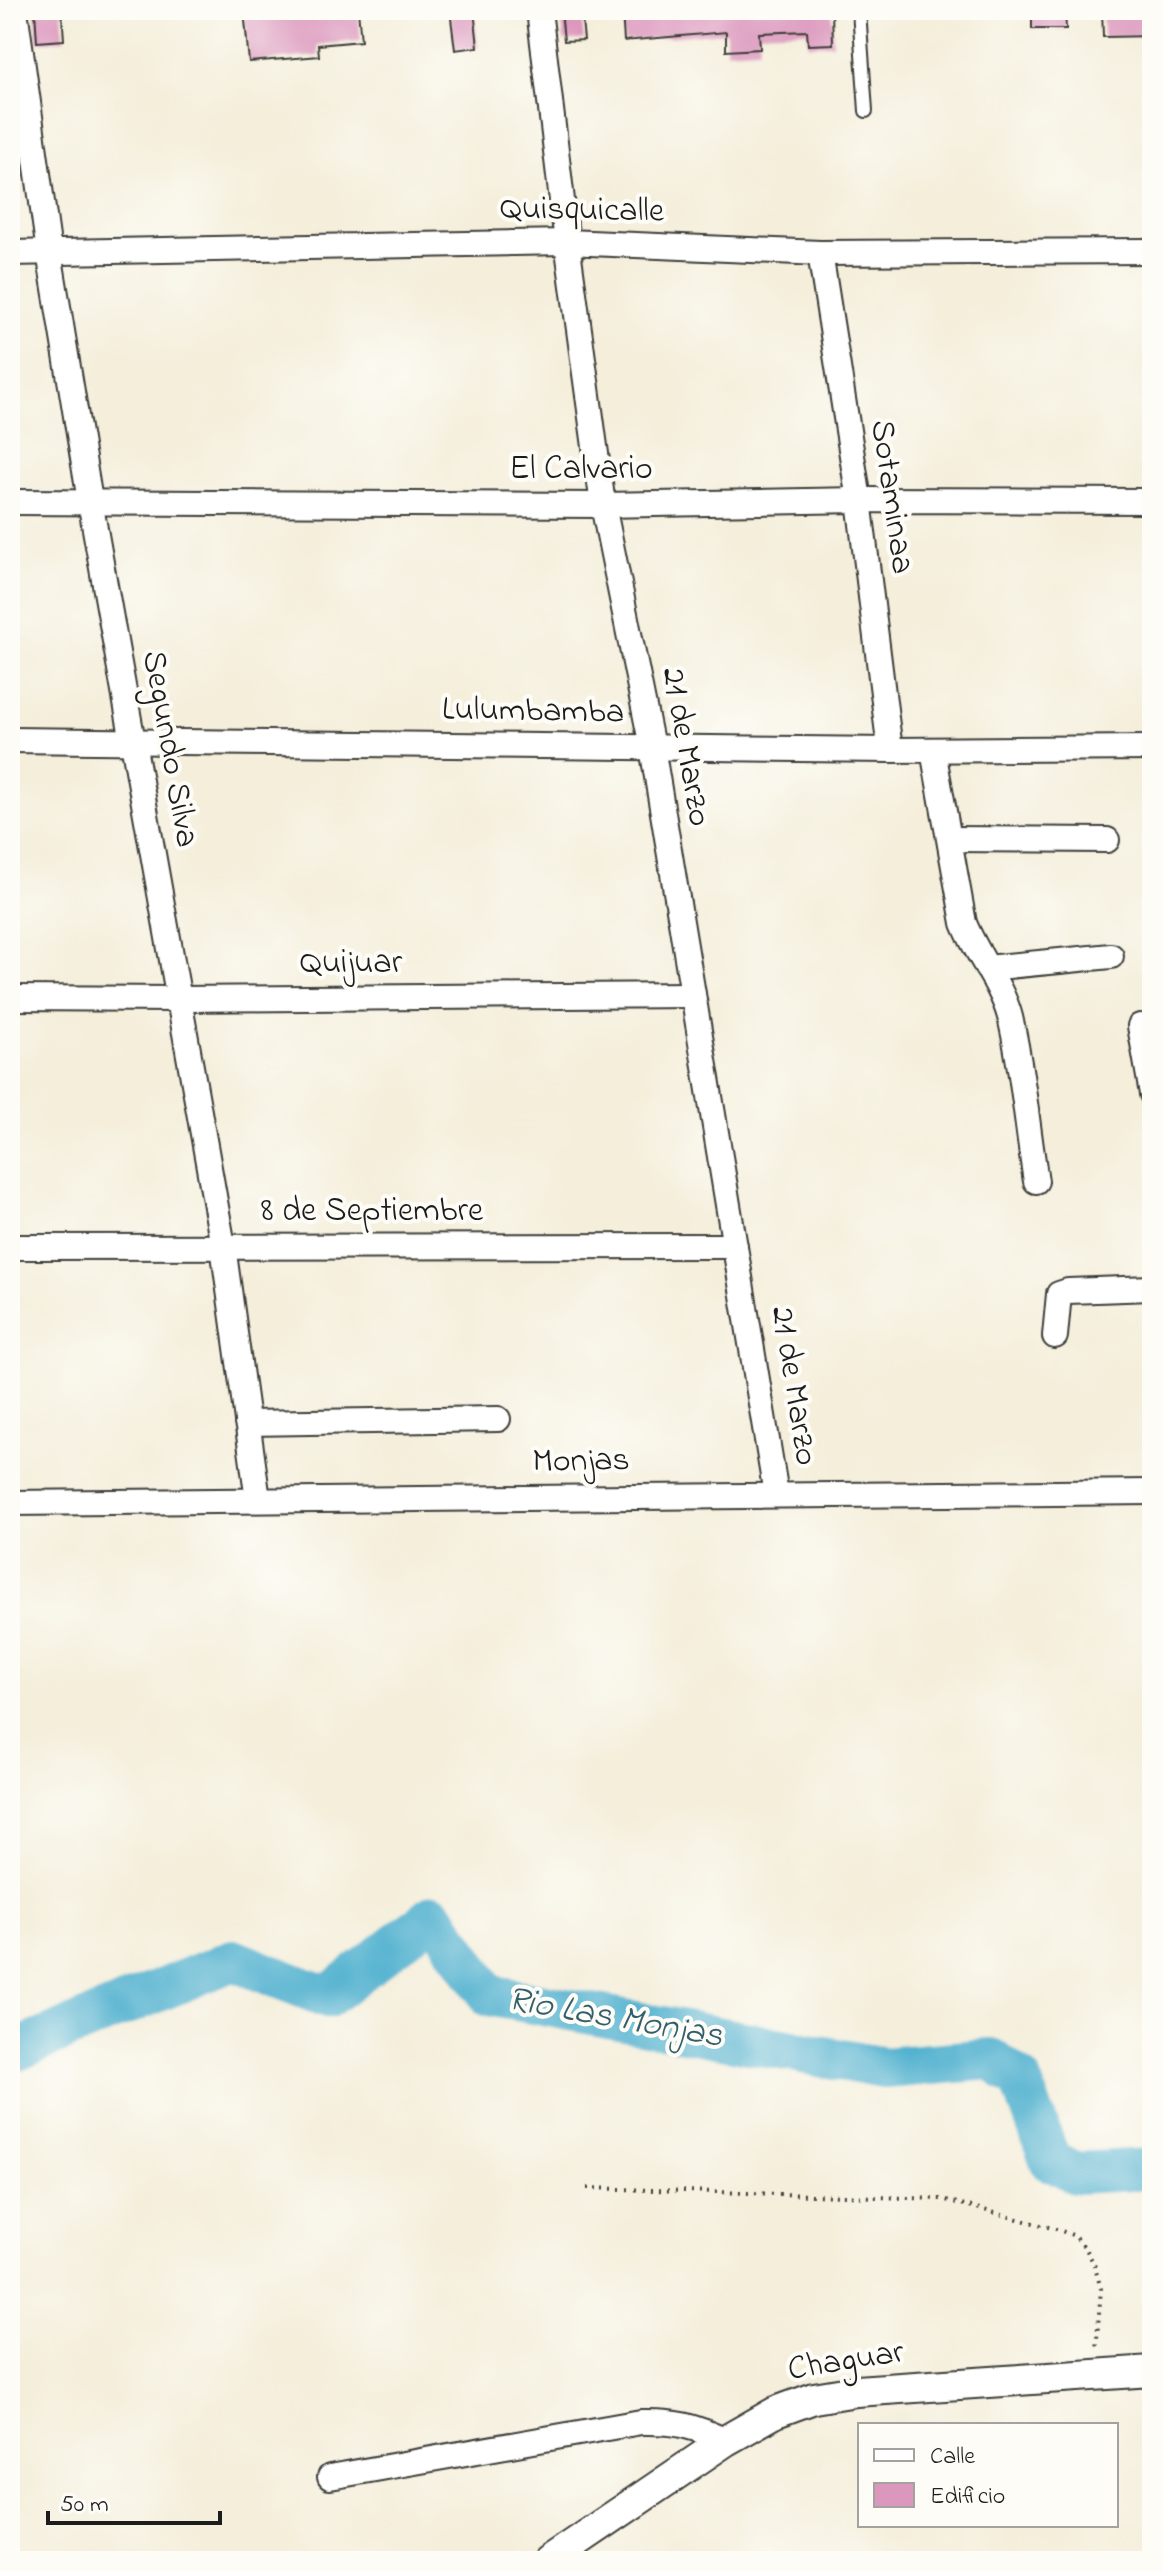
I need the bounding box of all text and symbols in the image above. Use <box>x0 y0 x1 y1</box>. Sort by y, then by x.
street label: Quisquicalle <box>499 185 665 237</box>
street label: Sotaminaa <box>855 417 927 577</box>
street label: El Calvario <box>509 445 653 495</box>
street label: Segundo Silva <box>127 647 211 851</box>
street label: 21 de Marzo <box>646 664 724 830</box>
street label: Lulumbamba <box>441 685 625 739</box>
street label: Quijuar <box>300 939 403 989</box>
street label: 8 de Septiembre <box>261 1187 484 1237</box>
street label: 21 de Marzo <box>756 1303 830 1469</box>
street label: Monjas <box>532 1436 630 1488</box>
water label: Rio Las Monjas <box>503 1974 727 2064</box>
street label: Chaguar <box>784 2328 908 2396</box>
legend <box>858 2423 1118 2527</box>
text: Calle <box>930 2440 975 2475</box>
scale bar <box>48 2475 220 2525</box>
text: Edificio <box>930 2480 1005 2515</box>
text: 50 m <box>60 2488 109 2523</box>

